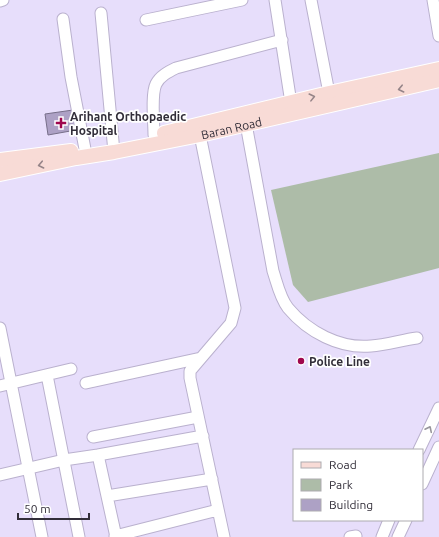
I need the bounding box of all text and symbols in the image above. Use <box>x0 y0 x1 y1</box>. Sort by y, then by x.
one-way arrow <box>398 85 404 93</box>
one-way arrow <box>309 94 316 102</box>
place label: Arihant Orthopaedic Hospital <box>70 110 186 137</box>
street label: Baran Road <box>200 115 263 141</box>
marker: Arihant Orthopaedic Hospital <box>55 117 67 129</box>
one-way arrow <box>38 161 44 169</box>
place label: Police Line <box>309 355 370 368</box>
marker: Police Line <box>296 356 306 366</box>
one-way arrow <box>424 426 432 433</box>
legend <box>293 449 423 521</box>
text: Road <box>329 458 357 471</box>
text: Park <box>329 478 353 491</box>
scale bar <box>18 495 89 521</box>
text: Building <box>329 498 373 511</box>
text: 50 m <box>24 502 51 515</box>

